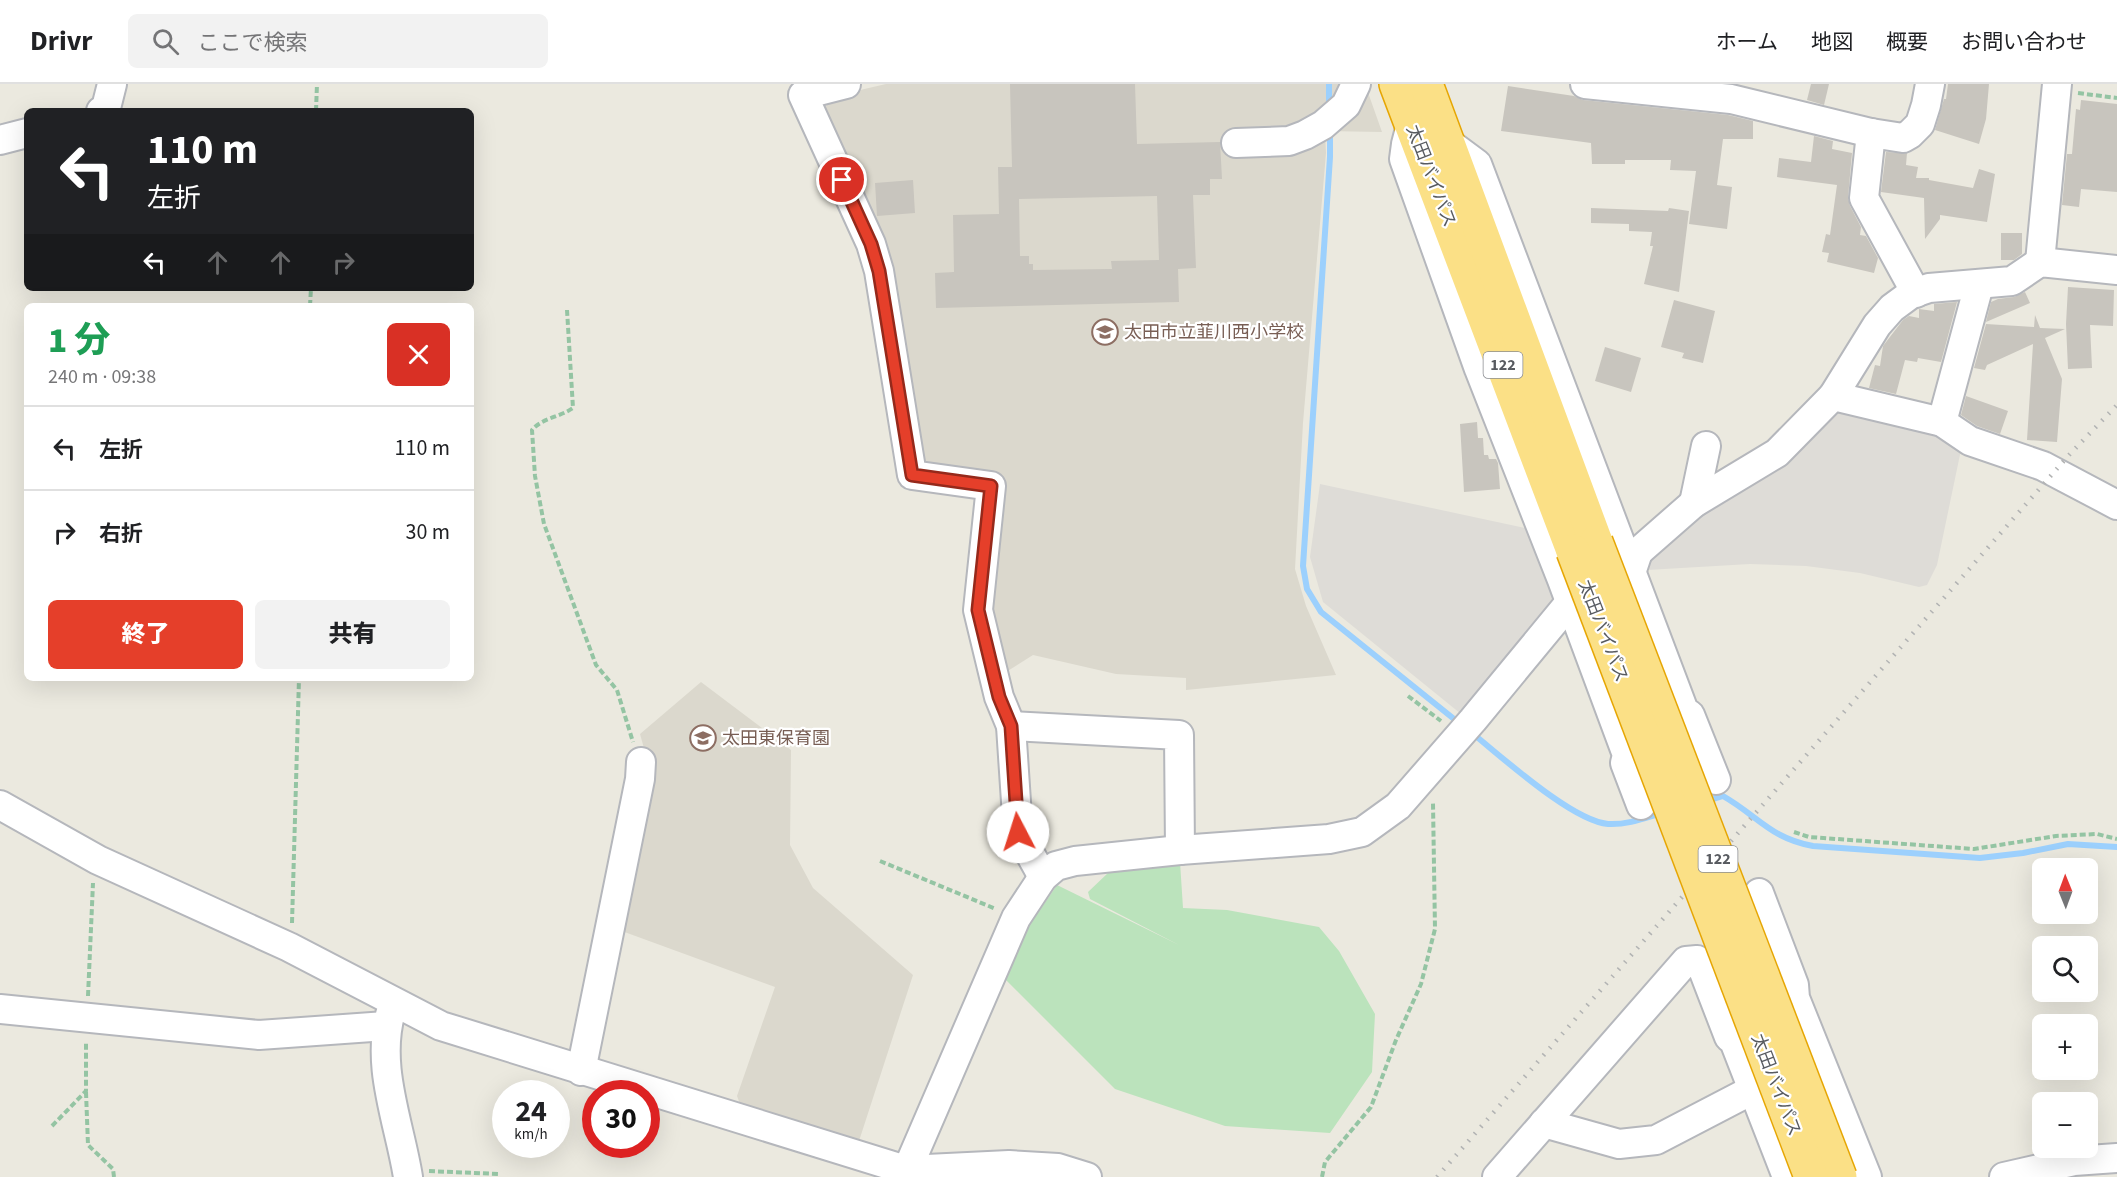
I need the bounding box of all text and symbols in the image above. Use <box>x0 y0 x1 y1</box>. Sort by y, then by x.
search box <box>128 14 548 68</box>
text: Drivr <box>30 21 92 61</box>
icon: search <box>149 25 182 58</box>
text: ここで検索 <box>197 27 307 59</box>
text: ホーム <box>1716 27 1778 57</box>
text: 地図 <box>1811 27 1853 57</box>
text: 概要 <box>1886 27 1928 57</box>
text: お問い合わせ <box>1961 27 2087 57</box>
text: 110 m <box>147 120 258 180</box>
street label: 太田バイパス <box>1400 121 1462 231</box>
icon: left <box>48 132 126 210</box>
pin <box>816 154 867 205</box>
icon: arrive <box>825 163 858 196</box>
text: 左折 <box>147 179 201 218</box>
icon: left <box>138 246 171 279</box>
icon: ahead <box>201 246 234 279</box>
icon: ahead <box>264 246 297 279</box>
icon: right <box>327 246 360 279</box>
text: 1 分 <box>48 315 110 366</box>
school or university icon: 太田市立韮川西小学校 <box>1090 317 1120 347</box>
place label: 太田市立韮川西小学校 <box>1124 320 1304 345</box>
button: close <box>387 323 450 386</box>
road number: 122 <box>1484 352 1522 378</box>
text: 240 m · 09:38 <box>48 363 156 391</box>
icon: left <box>48 432 81 465</box>
text: 110 m <box>395 432 450 464</box>
text: 左折 <box>99 434 143 466</box>
icon: right <box>48 516 81 549</box>
text: 30 m <box>405 516 450 548</box>
text: 右折 <box>99 518 143 550</box>
street label: 太田バイパス <box>1572 576 1634 686</box>
button: 終了 <box>48 600 243 669</box>
button: 共有 <box>255 600 450 669</box>
school or university icon: 太田東保育園 <box>688 723 718 753</box>
place label: 太田東保育園 <box>722 726 830 751</box>
position arrow <box>986 800 1050 864</box>
road number: 122 <box>1698 846 1738 872</box>
north arrow <box>2032 858 2098 924</box>
map controls <box>2032 858 2098 1158</box>
button: search <box>2032 936 2098 1002</box>
button: + <box>2032 1014 2098 1080</box>
street label: 太田バイパス <box>1745 1030 1807 1140</box>
speed limit sign: 30 <box>582 1080 660 1158</box>
text: 24 <box>515 1090 547 1133</box>
button: − <box>2032 1092 2098 1158</box>
text: km/h <box>514 1124 548 1145</box>

